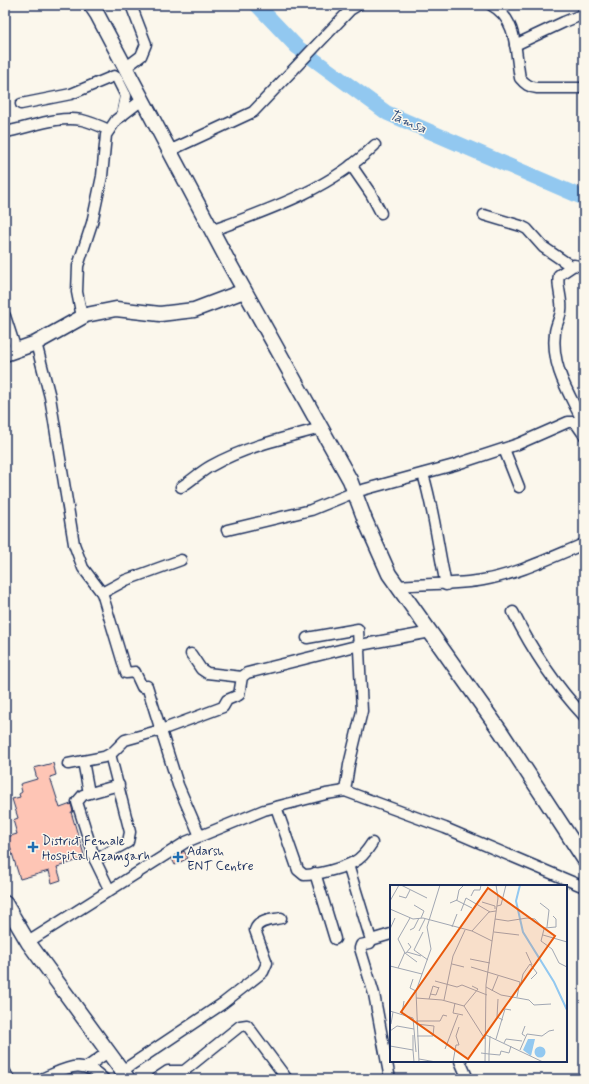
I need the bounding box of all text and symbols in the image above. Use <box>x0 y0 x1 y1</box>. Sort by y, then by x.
water label: Tamsa <box>386 106 429 138</box>
place label: District Female Hospital Azamgarh <box>42 833 150 867</box>
marker: District Female Hospital Azamgarh <box>27 841 39 853</box>
place label: Adarsh ENT Centre <box>187 843 254 875</box>
marker: Adarsh ENT Centre <box>172 851 184 863</box>
inset map <box>390 885 567 1062</box>

